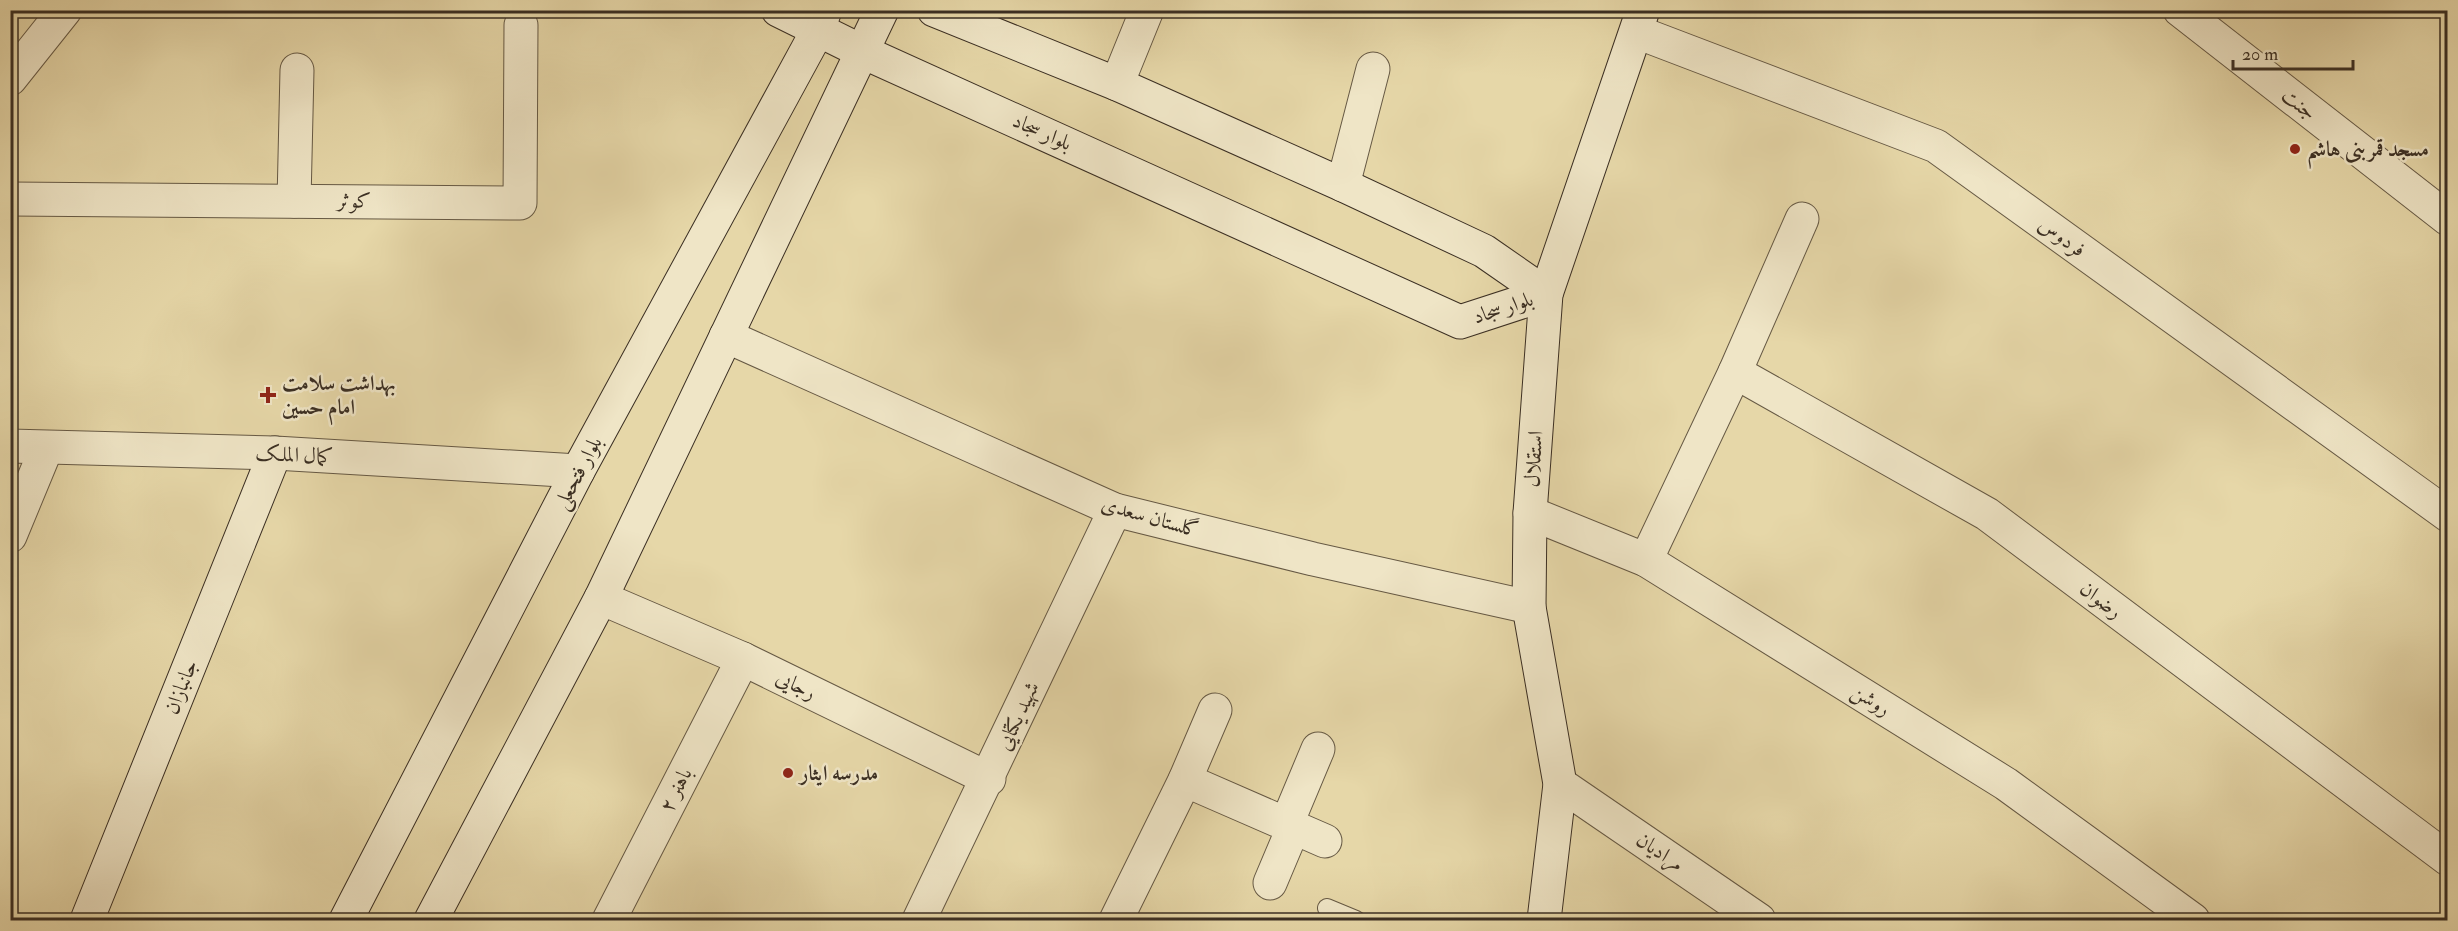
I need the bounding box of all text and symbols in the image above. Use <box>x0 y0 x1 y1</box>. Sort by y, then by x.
scale bar <box>2233 33 2353 71</box>
text: 20 m <box>2242 43 2278 66</box>
street label: جنت <box>2276 82 2322 126</box>
street label: بلوار سجاد <box>1008 107 1076 157</box>
place label: مسجد قمربنی هاشم <box>2307 136 2429 169</box>
marker: مسجد قمربنی هاشم <box>2288 142 2302 156</box>
street label: کوثر <box>335 187 371 215</box>
street label: فردوس <box>2033 211 2091 263</box>
street label: بلوار سجاد <box>1469 286 1537 330</box>
place label: بهداشت سلامت امام حسین <box>282 370 396 426</box>
marker: بهداشت سلامت امام حسین <box>259 386 277 404</box>
street label: استقلال <box>1519 430 1549 488</box>
street label: بلوار فتحعلی <box>548 432 610 515</box>
street label: کمال الملک <box>255 439 333 471</box>
street label: گلستان سعدی <box>1098 490 1202 544</box>
street label: رضوان <box>2074 575 2128 625</box>
street label: جانبازان <box>158 656 204 718</box>
street label: رجایی <box>772 664 820 706</box>
street label: شهید یکتایی <box>990 677 1046 755</box>
street label: روشن <box>1846 678 1896 722</box>
place label: مدرسه ایثار <box>798 760 878 787</box>
street label: باهنر ۲ <box>653 763 699 817</box>
marker: مدرسه ایثار <box>781 766 795 780</box>
street label: مرادیان <box>1630 826 1689 879</box>

